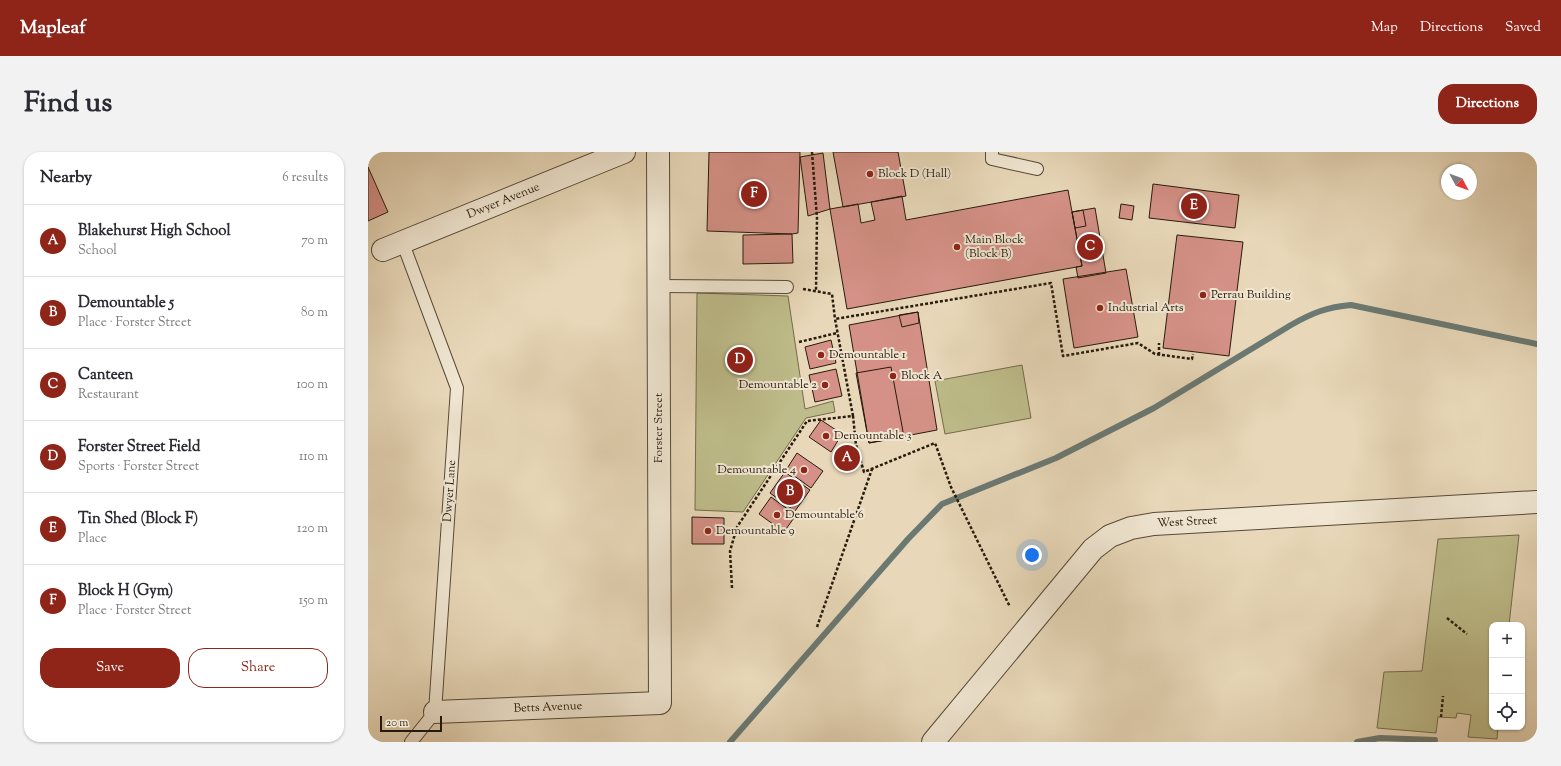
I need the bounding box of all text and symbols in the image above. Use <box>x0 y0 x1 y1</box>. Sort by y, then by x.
text: Mapleaf <box>20 15 86 42</box>
text: Map <box>1371 18 1398 38</box>
text: Directions <box>1420 18 1483 38</box>
text: Saved <box>1505 18 1541 38</box>
text: Find us <box>24 84 112 124</box>
button: Directions <box>1438 84 1537 124</box>
north arrow <box>1441 164 1477 200</box>
place label: Block D (Hall) <box>878 165 951 183</box>
text: Nearby <box>40 166 92 190</box>
text: 6 results <box>282 169 328 187</box>
marker: Block D (Hall) <box>865 169 875 179</box>
street label: Dwyer Avenue <box>464 178 543 224</box>
pin: F <box>741 179 767 209</box>
pin: E <box>1181 191 1207 221</box>
text: Blakehurst High School <box>78 221 231 242</box>
place label: Main Block (Block B) <box>965 231 1024 263</box>
text: A <box>48 232 58 250</box>
text: 70 m <box>301 232 328 250</box>
pin: C <box>1077 232 1103 262</box>
text: School <box>78 242 117 260</box>
marker: Main Block (Block B) <box>952 242 962 252</box>
place label: Perrau Building <box>1211 286 1291 304</box>
marker: Perrau Building <box>1198 290 1208 300</box>
text: Demountable 5 <box>78 293 174 314</box>
place label: Industrial Arts <box>1108 299 1184 317</box>
marker: Industrial Arts <box>1095 303 1105 313</box>
text: B <box>49 304 57 322</box>
text: 80 m <box>301 304 328 322</box>
text: Place · Forster Street <box>78 314 191 332</box>
pin: D <box>727 345 753 375</box>
place label: Demountable 1 <box>829 346 906 364</box>
marker: Demountable 1 <box>816 350 826 360</box>
text: Canteen <box>78 365 134 386</box>
place label: Block A <box>901 367 943 385</box>
marker: Block A <box>888 371 898 381</box>
text: C <box>48 376 58 394</box>
text: 100 m <box>296 376 328 394</box>
place label: Demountable 2 <box>739 376 817 394</box>
marker: Demountable 2 <box>820 380 830 390</box>
text: Restaurant <box>78 386 139 404</box>
street label: Forster Street <box>650 393 668 463</box>
place label: Demountable 3 <box>834 427 912 445</box>
marker: Demountable 3 <box>821 431 831 441</box>
text: Forster Street Field <box>78 437 200 458</box>
pin: A <box>834 443 860 473</box>
text: D <box>48 448 58 466</box>
text: 110 m <box>299 448 328 466</box>
text: Sports · Forster Street <box>78 458 199 476</box>
street label: Dwyer Lane <box>439 459 461 523</box>
place label: Demountable 4 <box>717 461 796 479</box>
marker: Demountable 4 <box>799 465 809 475</box>
pin: B <box>777 477 803 507</box>
place label: Demountable 6 <box>785 506 864 524</box>
text: Tin Shed (Block F) <box>78 509 198 530</box>
marker: Demountable 6 <box>772 510 782 520</box>
street label: West Street <box>1156 511 1218 533</box>
text: E <box>49 520 57 538</box>
text: 120 m <box>297 520 328 538</box>
place label: Demountable 9 <box>716 522 795 540</box>
marker: Demountable 9 <box>703 526 713 536</box>
text: Place <box>78 530 107 548</box>
your location <box>1022 545 1042 565</box>
text: Block H (Gym) <box>78 581 173 602</box>
text: F <box>49 592 57 610</box>
text: 150 m <box>299 592 328 610</box>
text: Place · Forster Street <box>78 602 191 620</box>
map controls <box>1489 622 1525 730</box>
button: + <box>1489 622 1525 658</box>
button: Save <box>40 648 180 688</box>
button: Share <box>188 648 328 688</box>
button: − <box>1489 658 1525 694</box>
button: locate <box>1489 694 1525 730</box>
street label: Betts Avenue <box>513 697 583 718</box>
scale bar <box>380 714 442 733</box>
text: 20 m <box>386 715 408 731</box>

